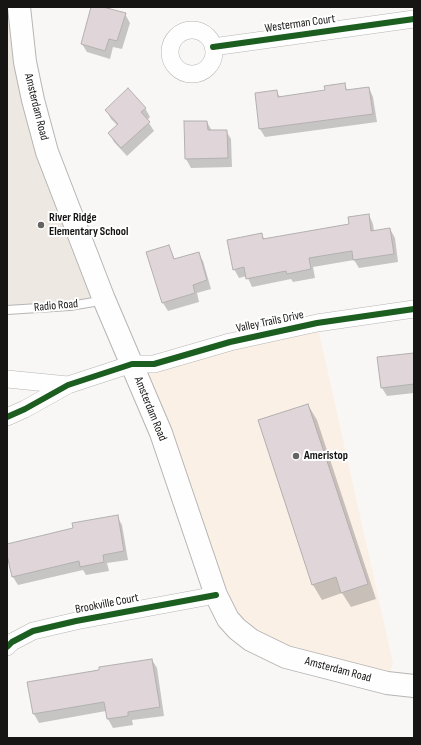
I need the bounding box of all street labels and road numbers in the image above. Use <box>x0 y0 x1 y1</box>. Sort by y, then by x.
street label: Westerman Court <box>264 12 336 36</box>
street label: Amsterdam Road <box>21 72 51 142</box>
street label: Radio Road <box>33 297 79 315</box>
street label: Valley Trails Drive <box>235 308 305 336</box>
street label: Amsterdam Road <box>131 375 169 443</box>
street label: Brookville Court <box>74 591 140 617</box>
street label: Amsterdam Road <box>303 654 373 686</box>

